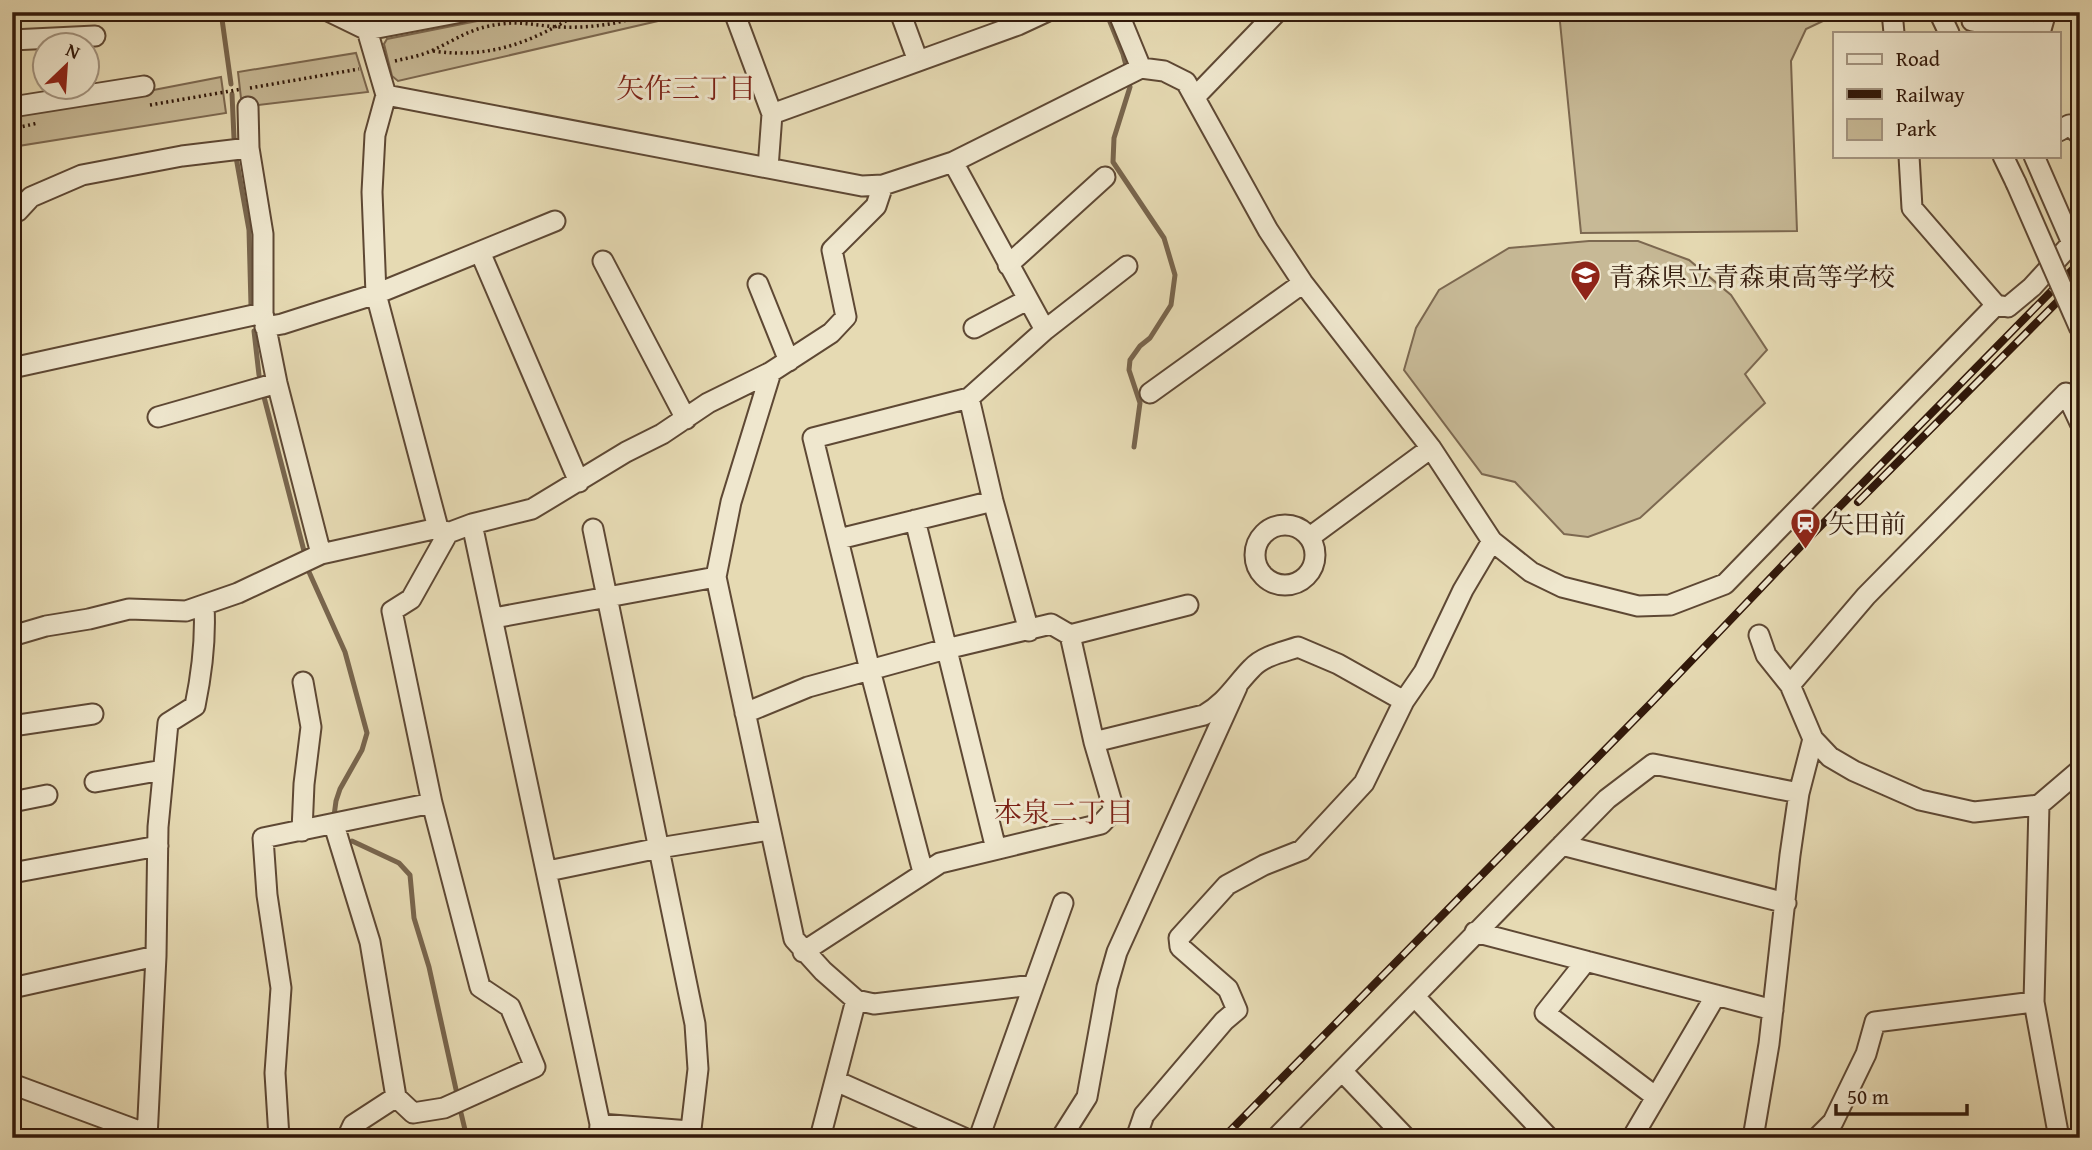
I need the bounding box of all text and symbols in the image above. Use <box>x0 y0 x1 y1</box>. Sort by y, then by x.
north arrow <box>32 32 102 102</box>
legend <box>1833 32 2060 158</box>
text: N <box>62 35 85 66</box>
text: Road <box>1896 43 1941 74</box>
district label: 矢作三丁目 <box>616 67 756 108</box>
text: Railway <box>1896 79 1965 110</box>
text: Park <box>1896 113 1937 144</box>
place label: 青森県立青森東高等学校 <box>1609 257 1895 296</box>
school or university icon: 青森県立青森東高等学校 <box>1569 259 1603 303</box>
place label: 矢田前 <box>1828 504 1906 543</box>
station icon: 矢田前 <box>1788 506 1822 550</box>
district label: 本泉二丁目 <box>994 791 1134 832</box>
scale bar <box>1836 1073 1968 1117</box>
text: 50 m <box>1847 1081 1889 1112</box>

